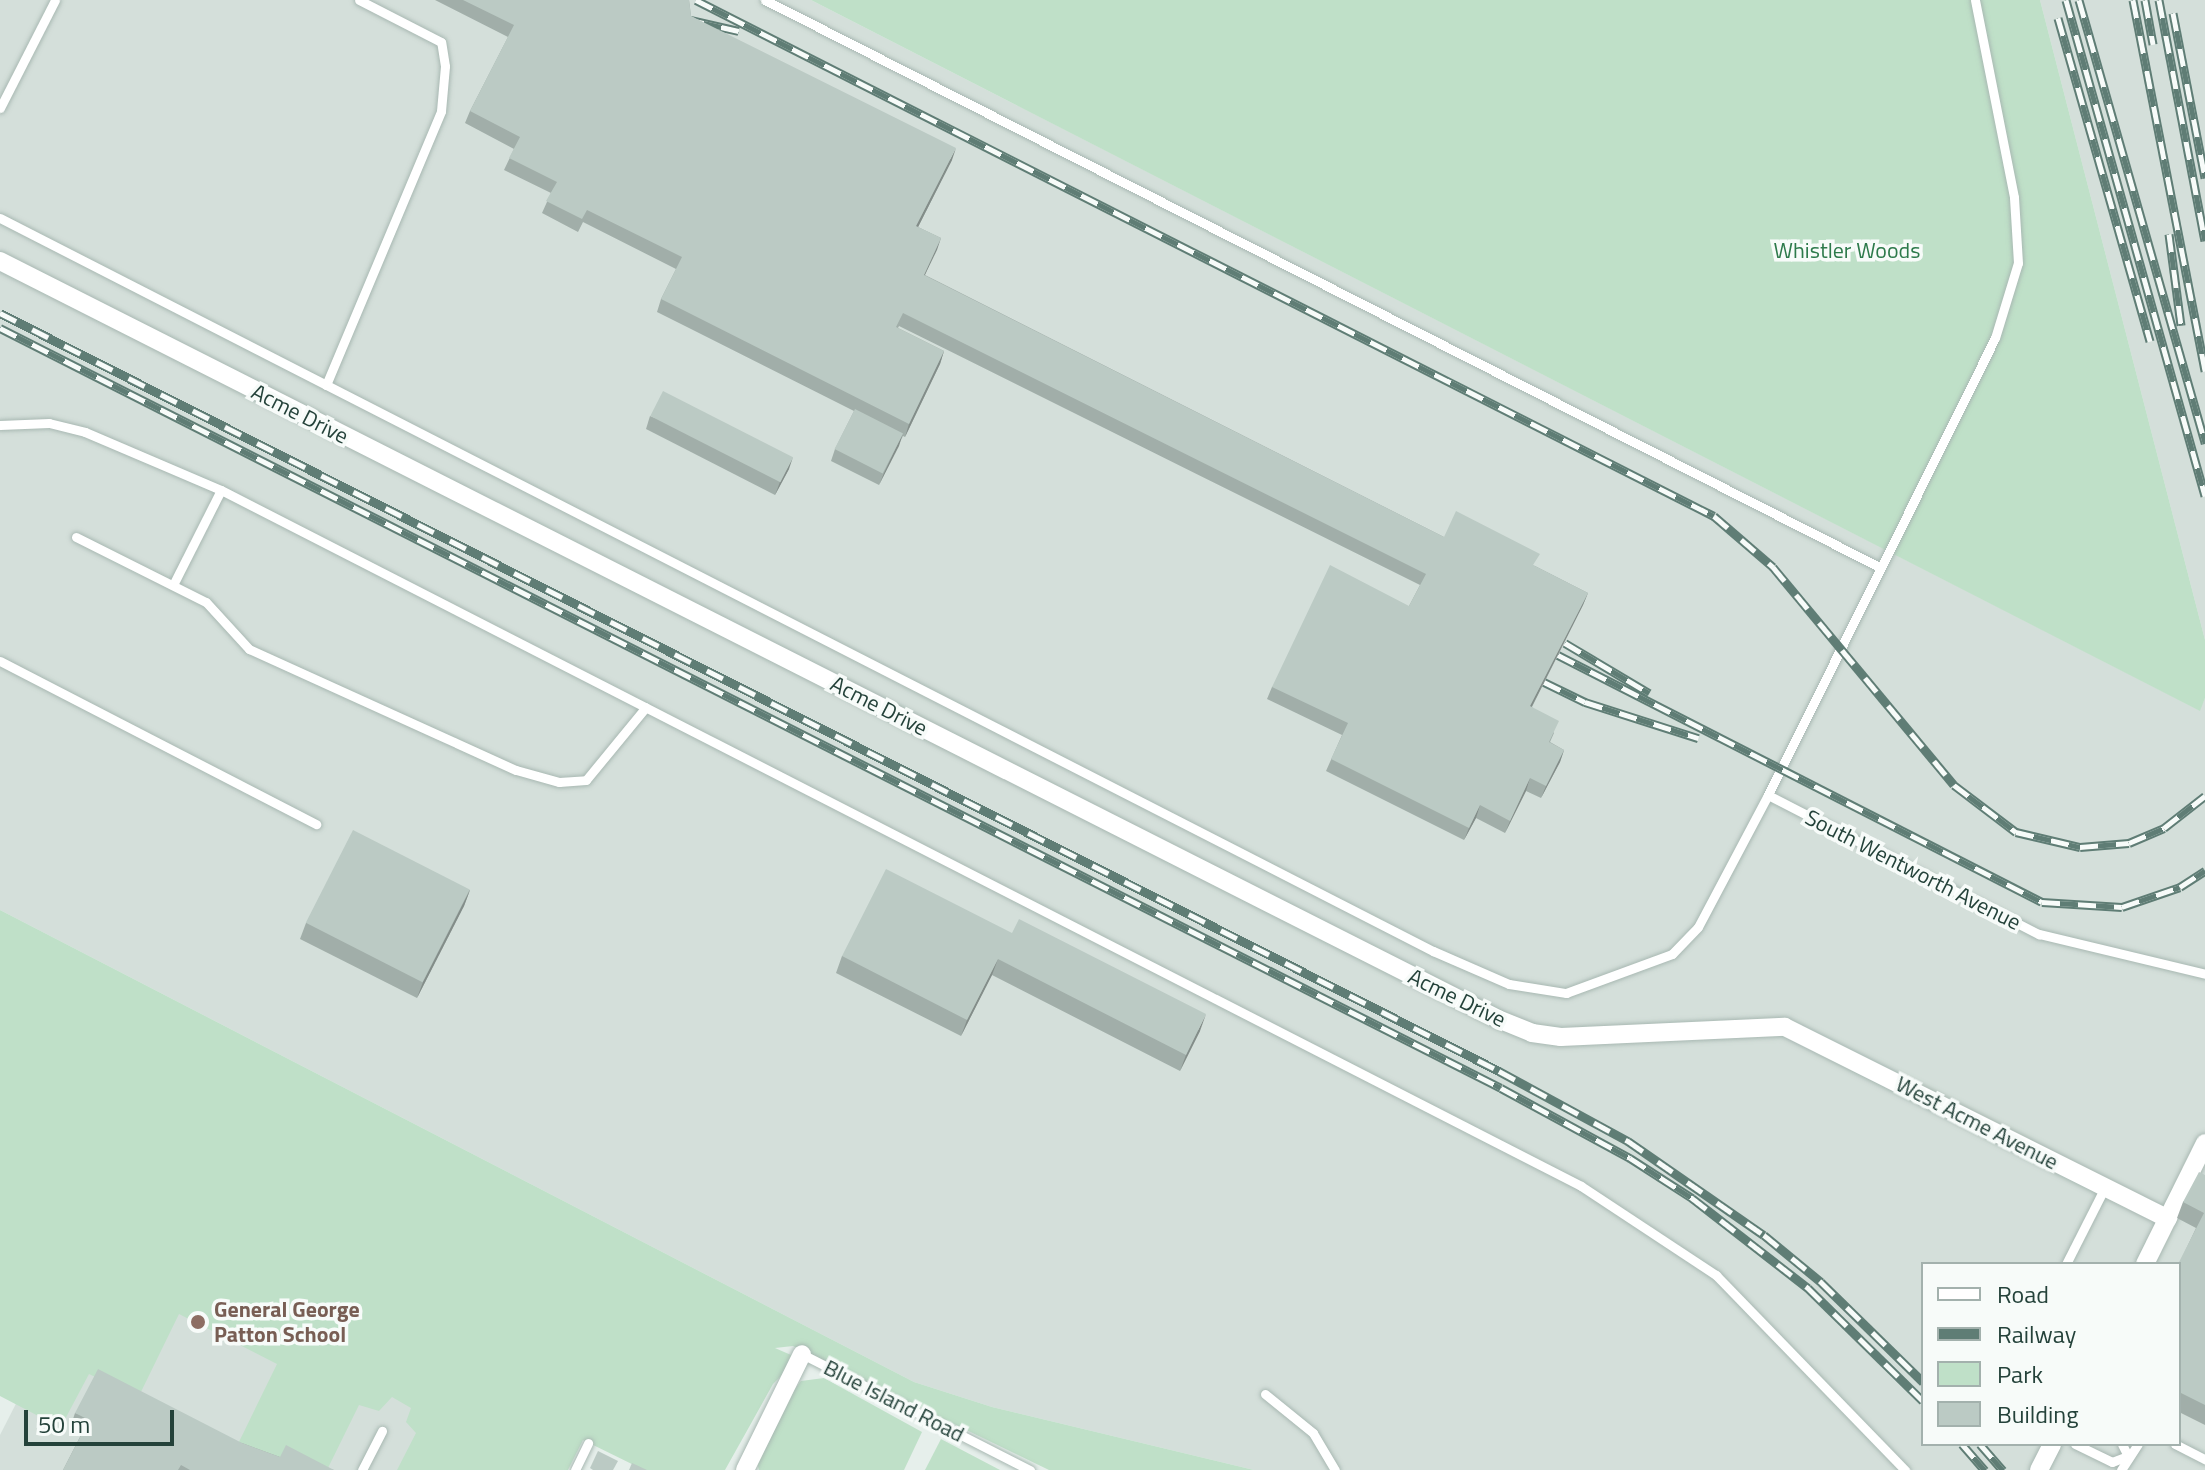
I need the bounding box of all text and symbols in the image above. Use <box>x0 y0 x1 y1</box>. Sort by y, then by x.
park label: Whistler Woods <box>1774 238 1920 264</box>
street label: Acme Drive <box>247 378 353 450</box>
street label: Acme Drive <box>826 670 932 742</box>
street label: South Wentworth Avenue <box>1801 804 2025 936</box>
street label: Acme Drive <box>1404 963 1510 1033</box>
street label: West Acme Avenue <box>1891 1071 2063 1175</box>
legend <box>1921 1262 2181 1446</box>
text: Road <box>1997 1276 2049 1312</box>
place label: General George Patton School <box>214 1296 360 1348</box>
marker: General George Patton School <box>189 1313 207 1331</box>
text: Railway <box>1997 1316 2076 1352</box>
street label: Blue Island Road <box>819 1354 969 1448</box>
text: Park <box>1997 1356 2043 1392</box>
scale bar <box>28 1394 178 1444</box>
text: Building <box>1997 1396 2079 1432</box>
text: 50 m <box>38 1406 90 1442</box>

